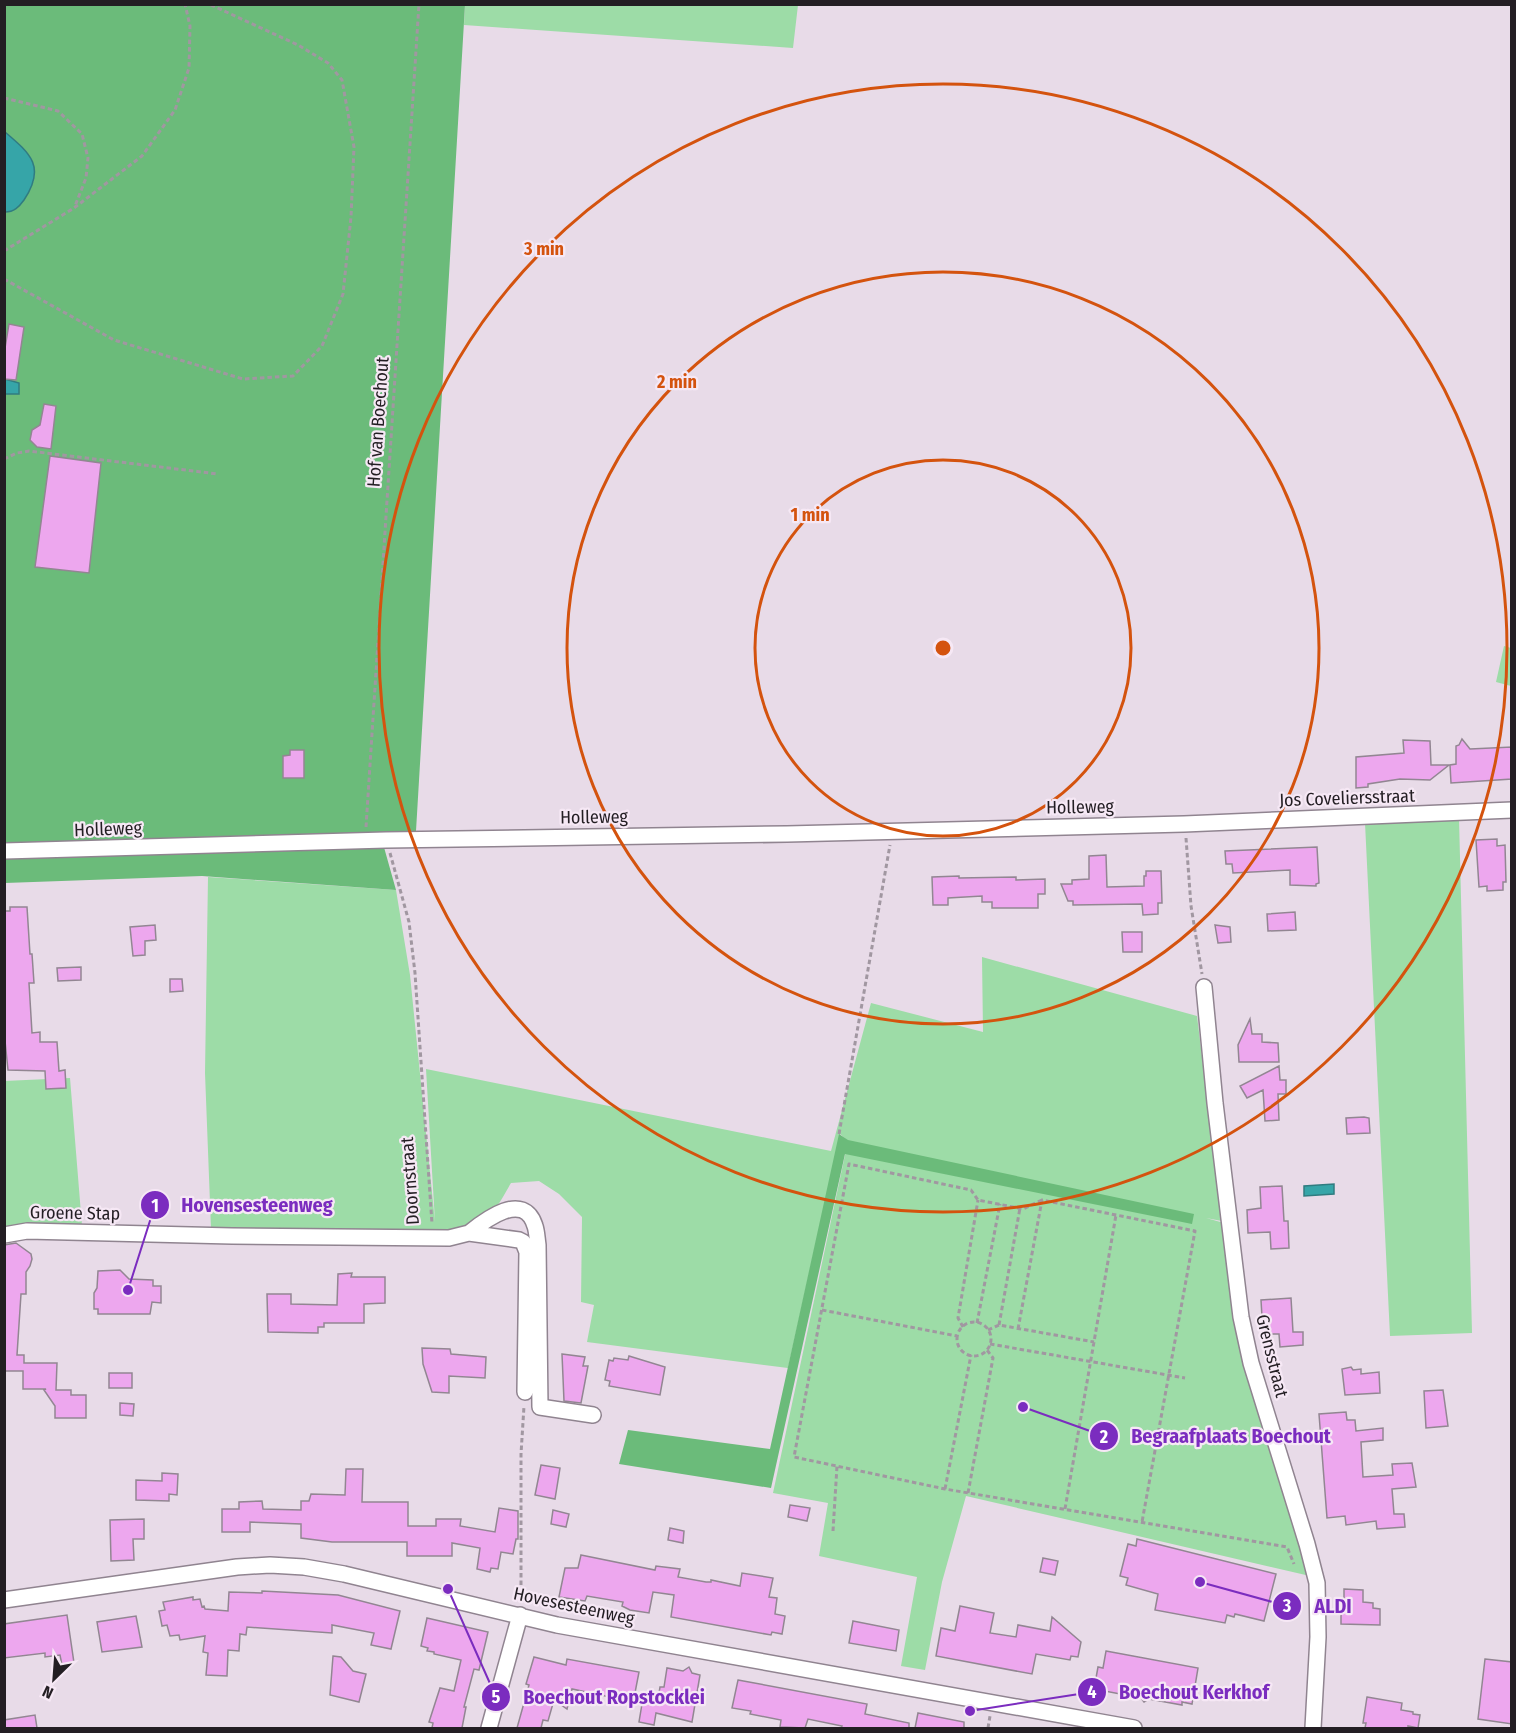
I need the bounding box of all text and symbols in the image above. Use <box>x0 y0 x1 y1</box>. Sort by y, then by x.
text: 3 min <box>523 238 564 260</box>
street label: Hof van Boechout <box>362 356 394 488</box>
text: 2 min <box>656 371 697 393</box>
text: 1 min <box>790 504 830 526</box>
centre of rings <box>933 638 953 658</box>
street label: Jos Coveliersstraat <box>1279 785 1415 811</box>
street label: Holleweg <box>1046 795 1115 819</box>
street label: Holleweg <box>560 805 629 829</box>
street label: Holleweg <box>74 817 143 841</box>
street label: Doornstraat <box>396 1136 424 1226</box>
callout: Hovensesteenweg <box>140 1186 345 1224</box>
text: Hovensesteenweg <box>181 1193 333 1217</box>
text: 1 <box>151 1195 159 1217</box>
street label: Groene Stap <box>30 1201 120 1225</box>
street label: Grensstraat <box>1251 1312 1293 1400</box>
callout: Begraafplaats Boechout <box>1089 1417 1343 1455</box>
text: Begraafplaats Boechout <box>1131 1424 1332 1448</box>
text: 2 <box>1099 1426 1108 1448</box>
street label: Hovesesteenweg <box>511 1582 637 1630</box>
callout: ALDI <box>1272 1587 1364 1625</box>
text: ALDI <box>1313 1594 1352 1618</box>
text: 3 <box>1282 1595 1292 1617</box>
north arrow <box>24 1649 84 1709</box>
callout: Boechout Kerkhof <box>1077 1673 1281 1711</box>
callout: Boechout Ropstocklei <box>481 1678 716 1716</box>
text: Boechout Kerkhof <box>1119 1680 1270 1704</box>
text: 4 <box>1087 1681 1097 1703</box>
text: N <box>40 1682 56 1703</box>
text: Boechout Ropstocklei <box>523 1685 705 1709</box>
text: 5 <box>492 1686 501 1708</box>

